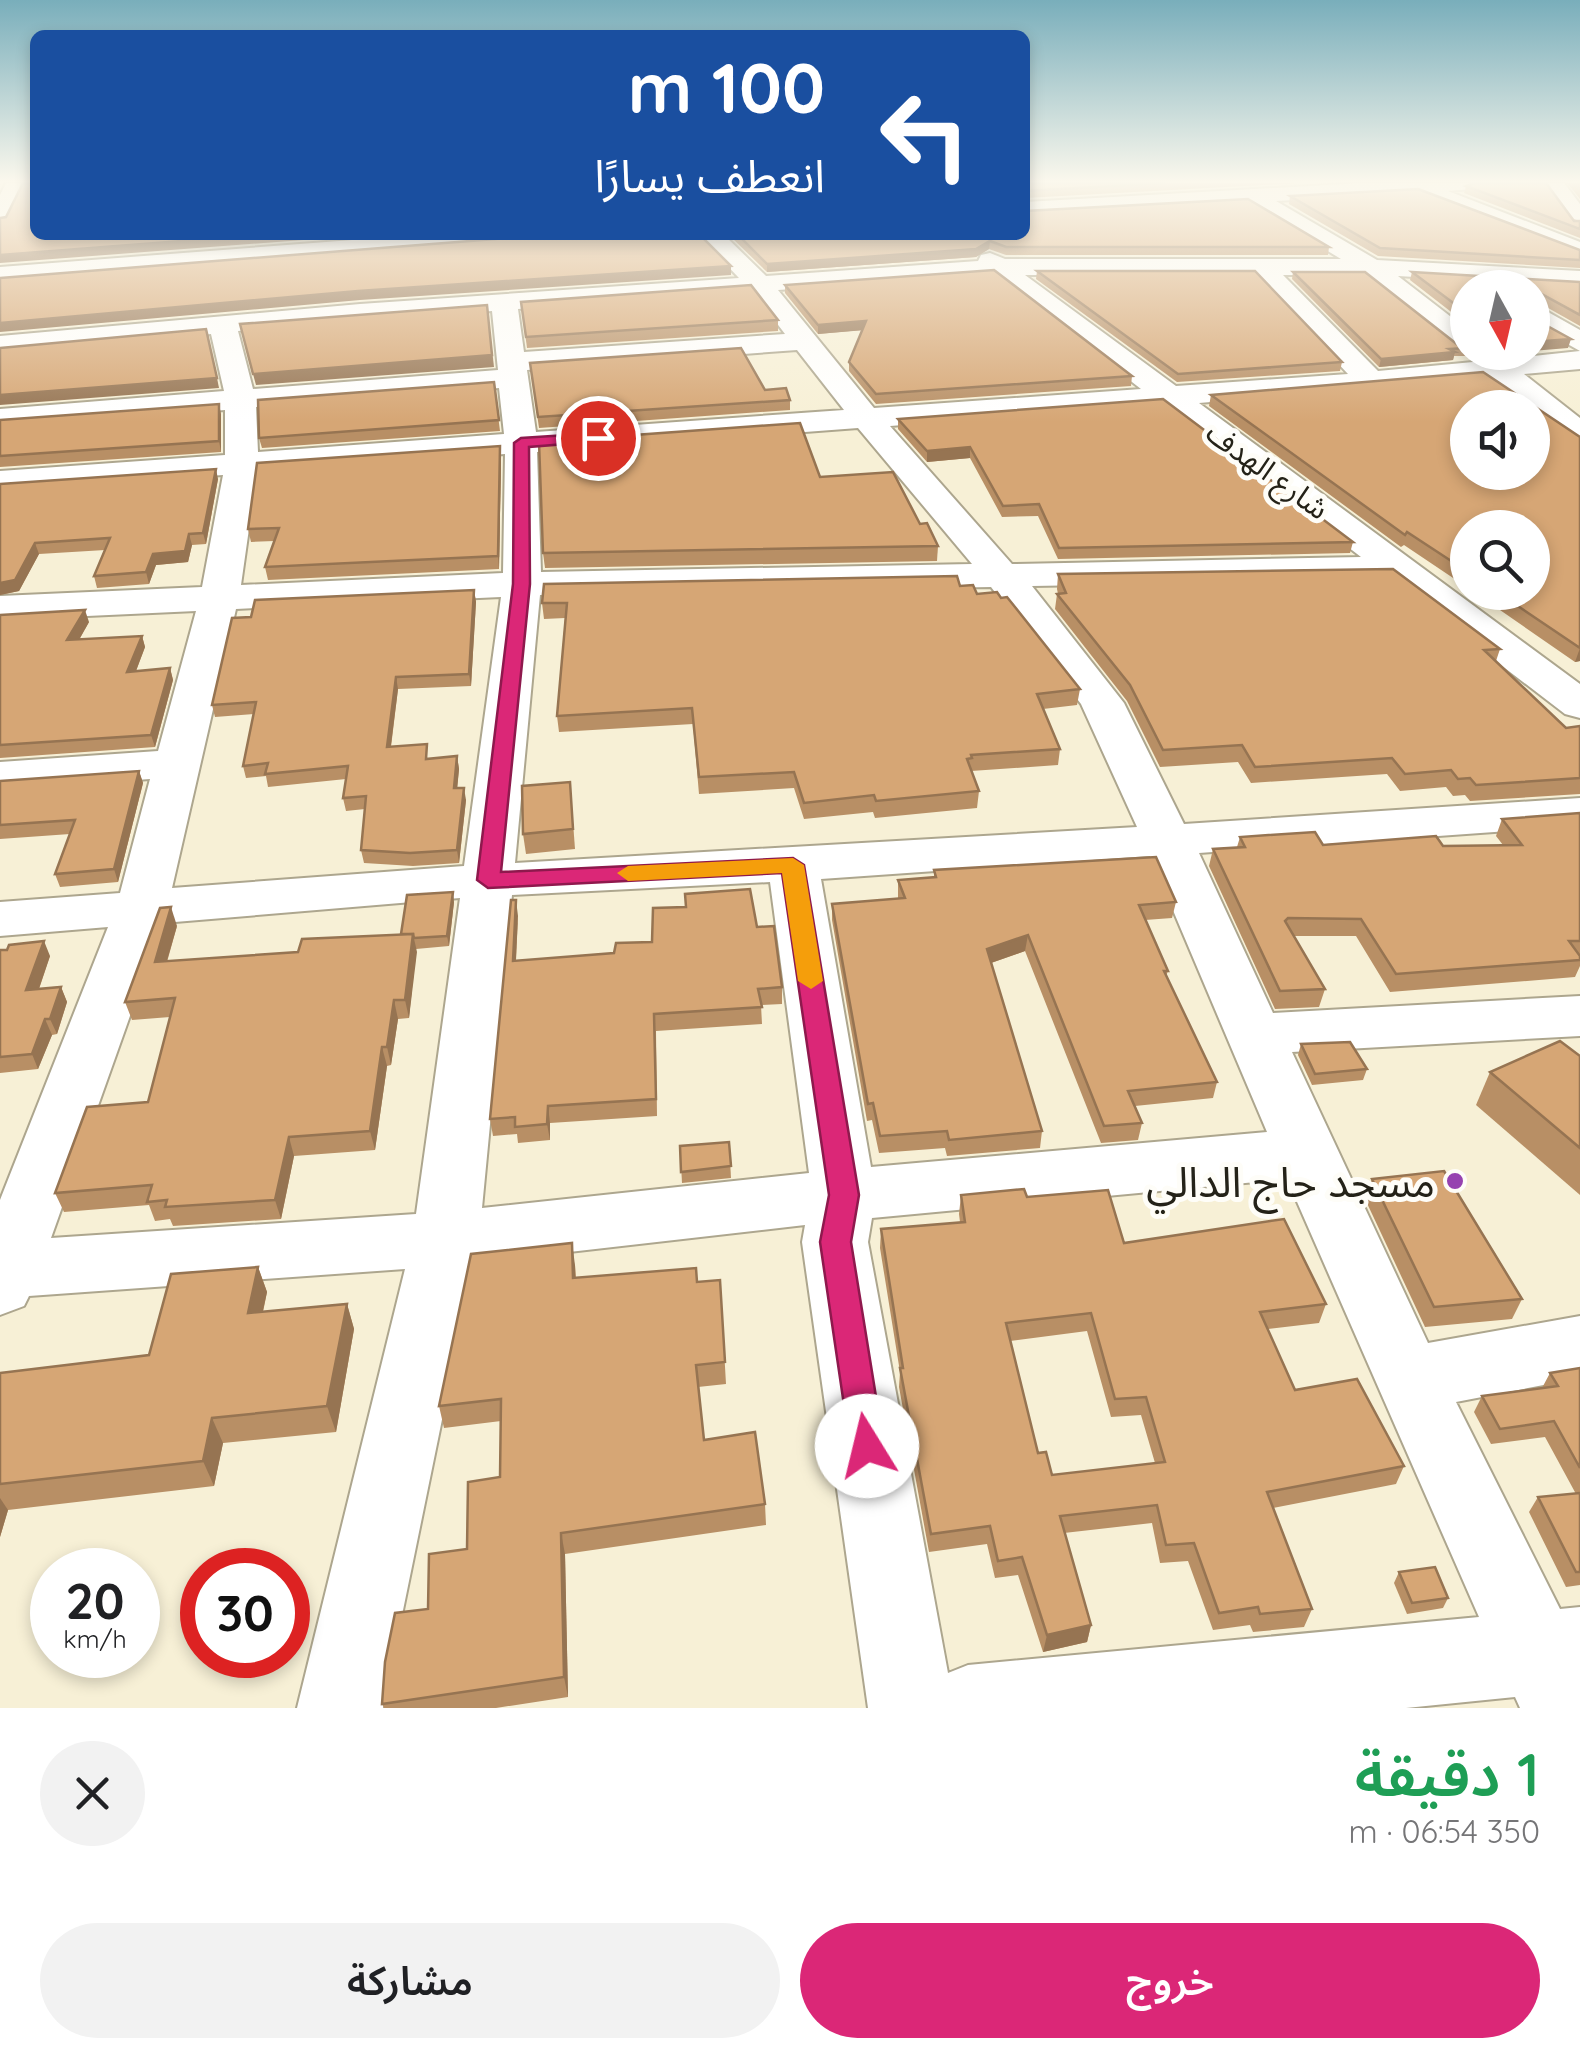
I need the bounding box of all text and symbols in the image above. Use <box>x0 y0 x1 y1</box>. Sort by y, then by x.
text: 100 m <box>628 43 825 131</box>
icon: left <box>860 70 990 200</box>
text: انعطف يسارًا <box>594 147 825 203</box>
north arrow <box>1450 270 1550 370</box>
map controls <box>1450 270 1550 610</box>
button: sound <box>1450 390 1550 490</box>
pin <box>556 396 641 481</box>
icon: arrive <box>571 411 626 466</box>
street label: شارع الهدف <box>1197 413 1337 530</box>
button: search <box>1450 510 1550 610</box>
place label: مسجد حاج الدالي <box>1146 1155 1435 1214</box>
marker: مسجد حاج الدالي <box>1444 1170 1466 1192</box>
position arrow <box>815 1394 919 1498</box>
speed limit sign: 30 <box>180 1548 310 1678</box>
text: 20 <box>65 1569 125 1632</box>
text: km/h <box>63 1623 127 1654</box>
text: 1 دقيقة <box>1355 1736 1540 1811</box>
button: close <box>40 1741 145 1846</box>
text: 350 m · 06:54 <box>1349 1811 1540 1851</box>
button: مشاركة <box>40 1923 780 2038</box>
button: خروج <box>800 1923 1540 2038</box>

